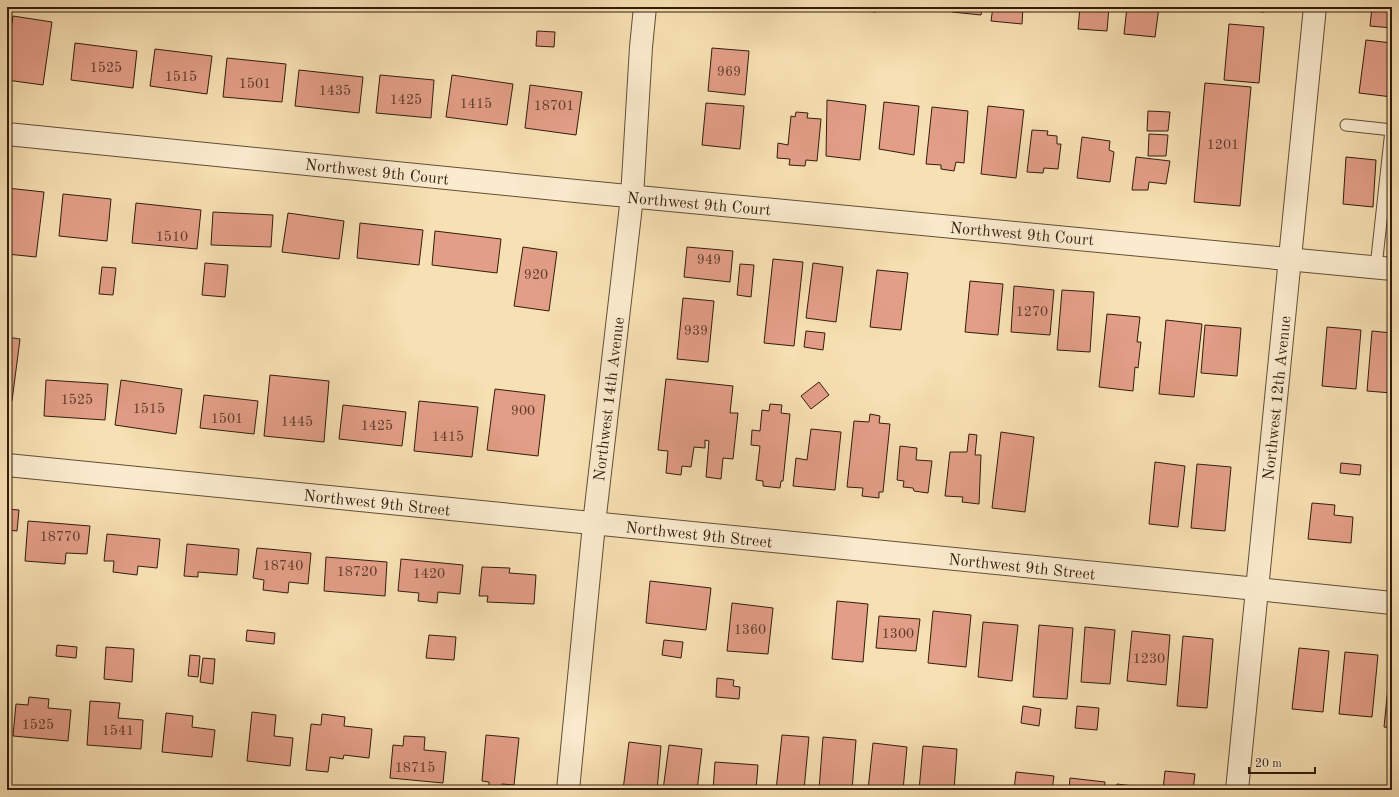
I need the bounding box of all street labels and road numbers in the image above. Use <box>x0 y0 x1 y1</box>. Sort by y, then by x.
street label: Northwest 9th Court <box>304 157 450 189</box>
street label: Northwest 9th Court <box>626 191 772 219</box>
street label: Northwest 9th Court <box>949 221 1095 249</box>
street label: Northwest 12th Avenue <box>1261 315 1295 481</box>
street label: Northwest 14th Avenue <box>592 316 628 482</box>
street label: Northwest 9th Street <box>303 488 451 520</box>
street label: Northwest 9th Street <box>625 520 773 552</box>
street label: Northwest 9th Street <box>948 552 1096 584</box>

